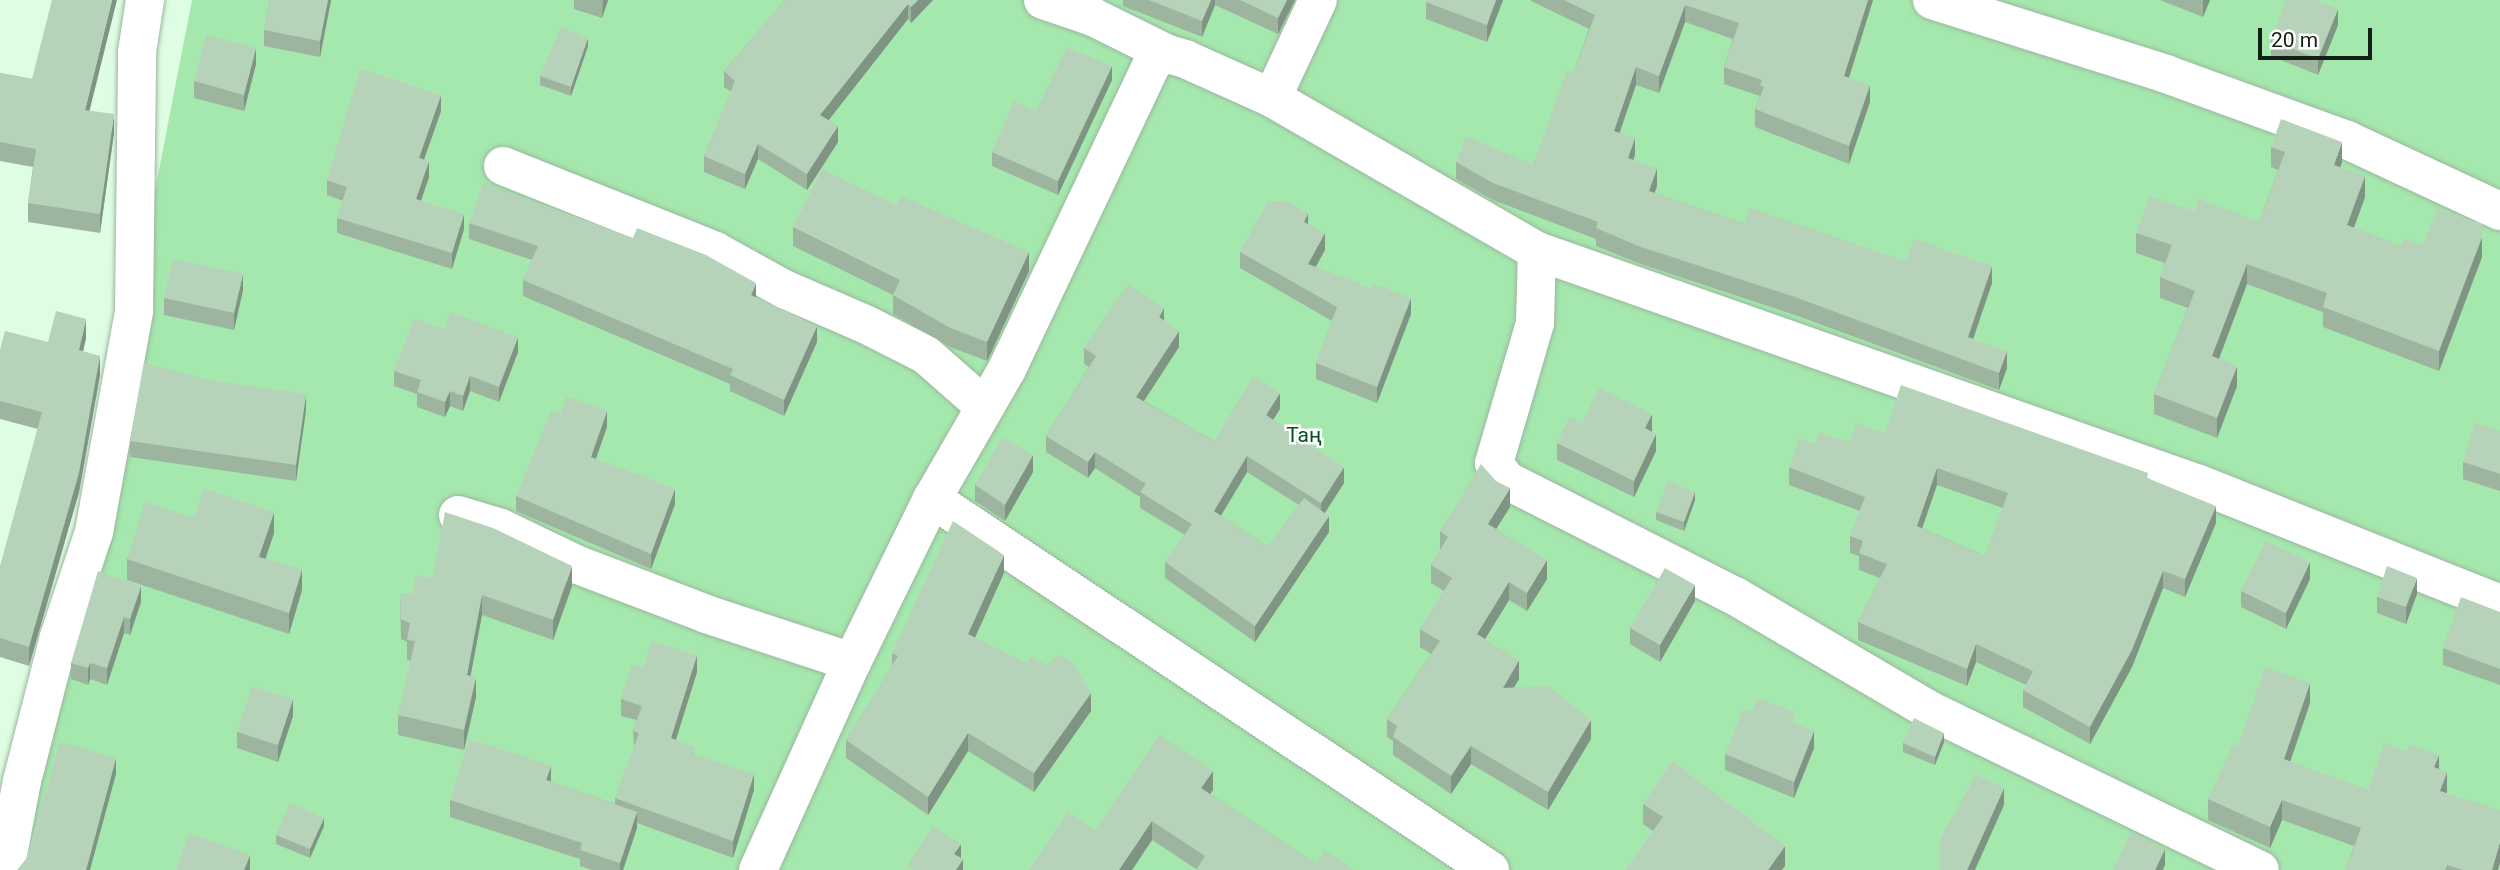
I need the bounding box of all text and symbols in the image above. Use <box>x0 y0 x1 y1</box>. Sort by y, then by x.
scale bar <box>2262 14 2376 58</box>
text: 20 m <box>2271 28 2318 52</box>
park label: Таң <box>1286 422 1322 448</box>

